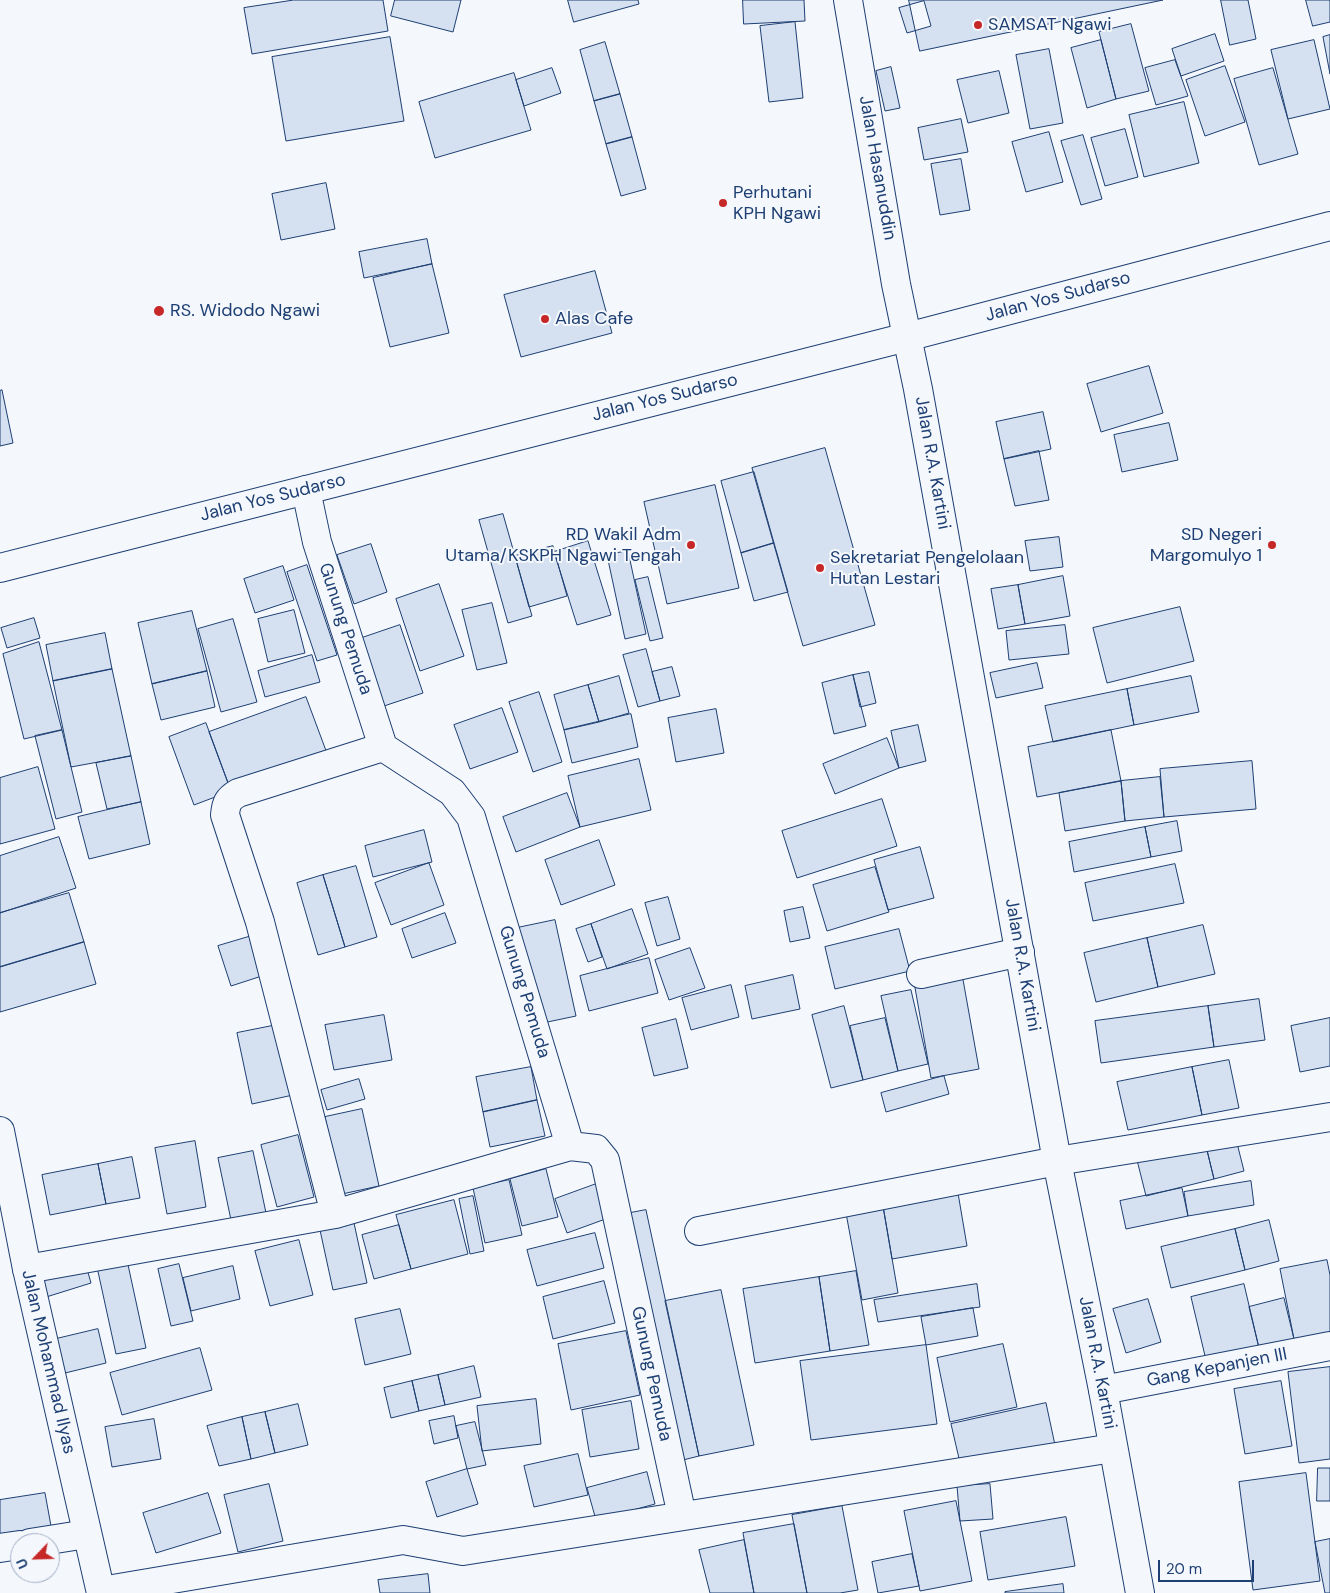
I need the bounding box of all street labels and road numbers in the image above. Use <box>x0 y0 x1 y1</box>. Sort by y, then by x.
street label: Jalan Hasanuddin <box>854 94 900 242</box>
street label: Jalan Yos Sudarso <box>983 267 1133 327</box>
street label: Jalan Yos Sudarso <box>590 369 740 427</box>
street label: Jalan R.A. Kartini <box>910 395 954 531</box>
street label: Jalan Yos Sudarso <box>198 469 348 527</box>
street label: Gunung Pemuda <box>314 560 376 698</box>
street label: Jalan R.A. Kartini <box>1000 897 1044 1033</box>
street label: Gunung Pemuda <box>494 923 554 1061</box>
street label: Jalan Mohammad Ilyas <box>16 1268 80 1456</box>
street label: Jalan R.A. Kartini <box>1074 1295 1120 1431</box>
street label: Gunung Pemuda <box>626 1305 676 1443</box>
street label: Gang Kepanjen III <box>1145 1344 1289 1392</box>

